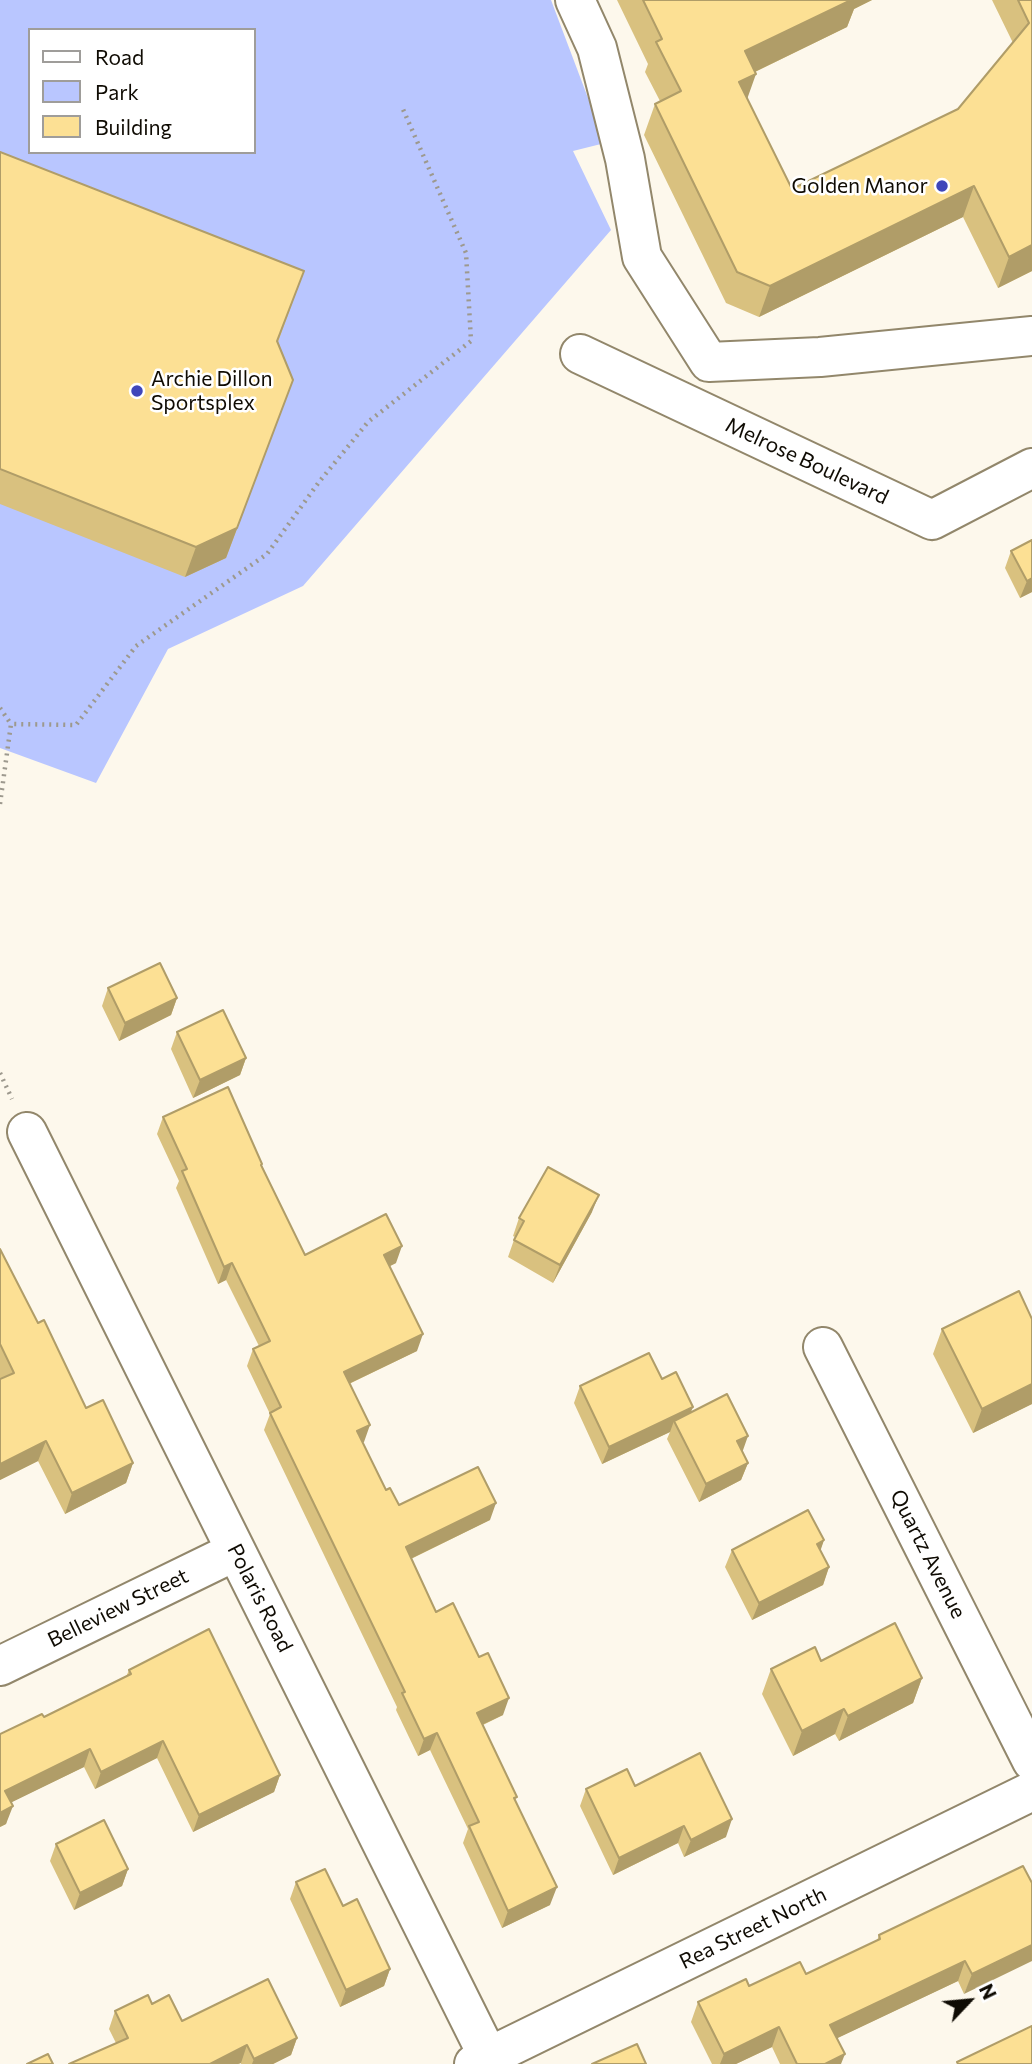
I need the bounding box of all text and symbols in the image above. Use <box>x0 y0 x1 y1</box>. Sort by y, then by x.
legend <box>28 28 256 154</box>
text: Road <box>95 44 144 69</box>
text: Park <box>95 79 139 104</box>
text: Building <box>95 114 172 139</box>
place label: Golden Manor <box>792 173 928 199</box>
marker: Golden Manor <box>934 178 950 194</box>
place label: Archie Dillon Sportsplex <box>151 366 273 416</box>
marker: Archie Dillon Sportsplex <box>129 383 145 399</box>
street label: Melrose Boulevard <box>721 412 893 510</box>
street label: Quartz Avenue <box>885 1485 971 1623</box>
street label: Polaris Road <box>222 1540 298 1656</box>
street label: Belleview Street <box>44 1563 192 1653</box>
street label: Rea Street North <box>675 1882 831 1974</box>
north arrow <box>934 1966 1004 2036</box>
text: N <box>975 1980 1002 2003</box>

